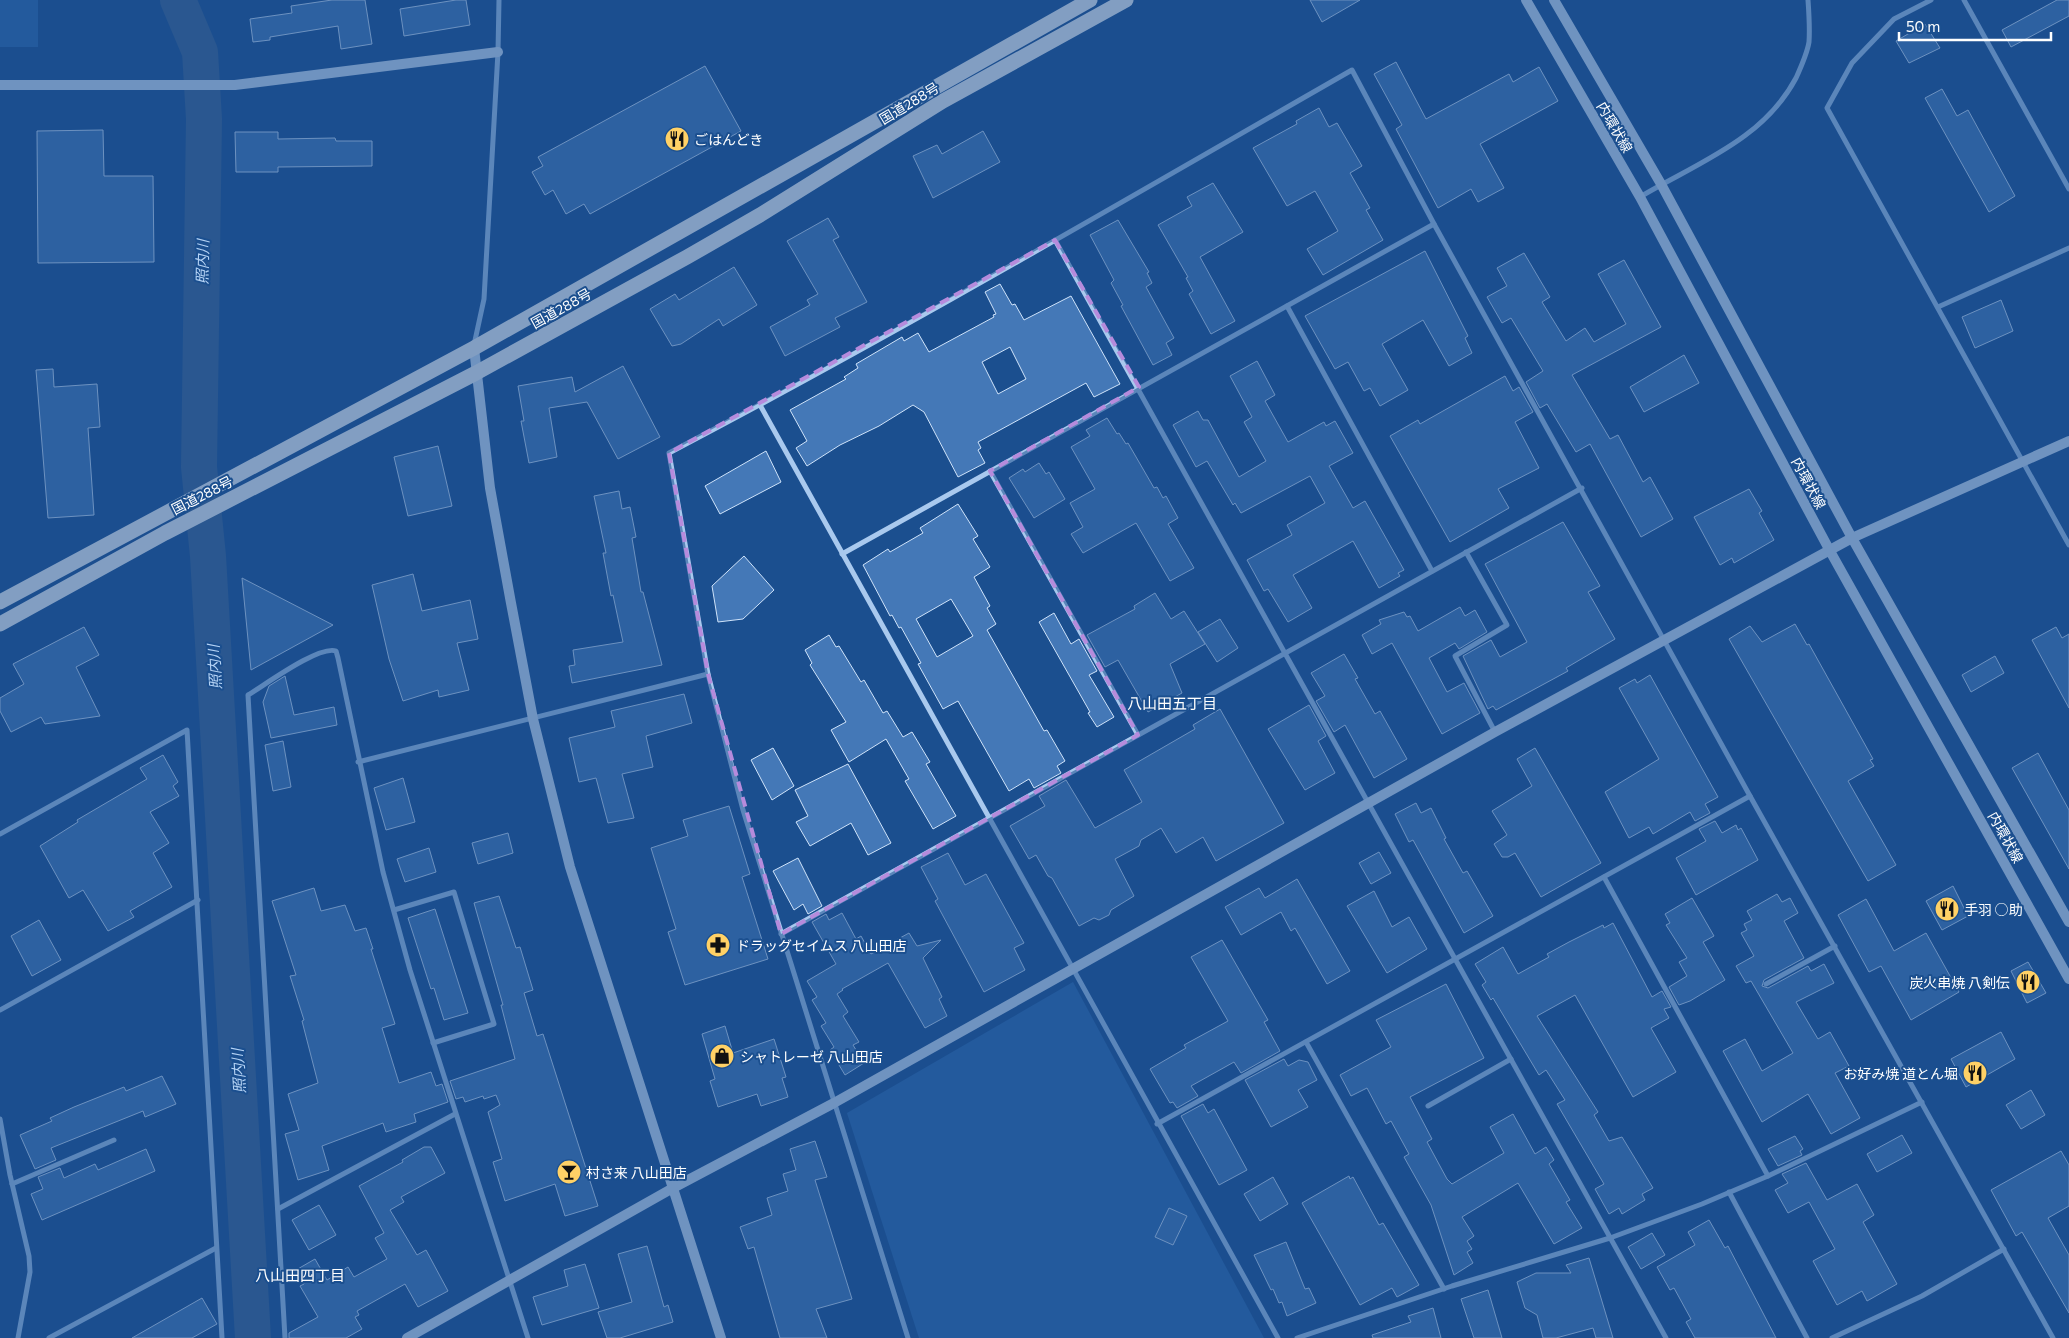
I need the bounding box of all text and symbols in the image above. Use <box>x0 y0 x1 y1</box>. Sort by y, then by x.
scale bar <box>1899 10 2052 42</box>
text: 50 m <box>1906 17 1940 35</box>
street label: 国道288号 <box>876 79 942 127</box>
street label: 内環状線 <box>1594 99 1636 155</box>
restaurant icon: ごはんどき <box>664 126 690 152</box>
place label: ごはんどき <box>694 131 763 148</box>
water label: 照内川 <box>193 237 211 285</box>
street label: 国道288号 <box>528 284 594 332</box>
street label: 内環状線 <box>1788 454 1830 512</box>
street label: 国道288号 <box>168 472 236 518</box>
water label: 照内川 <box>204 642 224 690</box>
district label: 八山田五丁目 <box>1127 694 1217 712</box>
street label: 内環状線 <box>1985 808 2027 866</box>
restaurant icon: 手羽 ○助 <box>1934 896 1960 922</box>
place label: 手羽 ○助 <box>1964 901 2023 918</box>
pharmacy icon: ドラッグセイムス 八山田店 <box>705 932 731 958</box>
place label: ドラッグセイムス 八山田店 <box>736 937 906 954</box>
restaurant icon: 炭火串焼 八剣伝 <box>2015 969 2041 995</box>
place label: 炭火串焼 八剣伝 <box>1909 974 2010 991</box>
shop icon: シャトレーゼ 八山田店 <box>709 1043 735 1069</box>
water label: 照内川 <box>228 1046 248 1094</box>
place label: シャトレーゼ 八山田店 <box>740 1048 883 1065</box>
restaurant icon: お好み焼 道とん堀 <box>1962 1060 1988 1086</box>
place label: お好み焼 道とん堀 <box>1843 1065 1958 1082</box>
bar icon: 村さ来 八山田店 <box>556 1159 582 1185</box>
place label: 村さ来 八山田店 <box>586 1164 687 1181</box>
district label: 八山田四丁目 <box>255 1266 345 1284</box>

